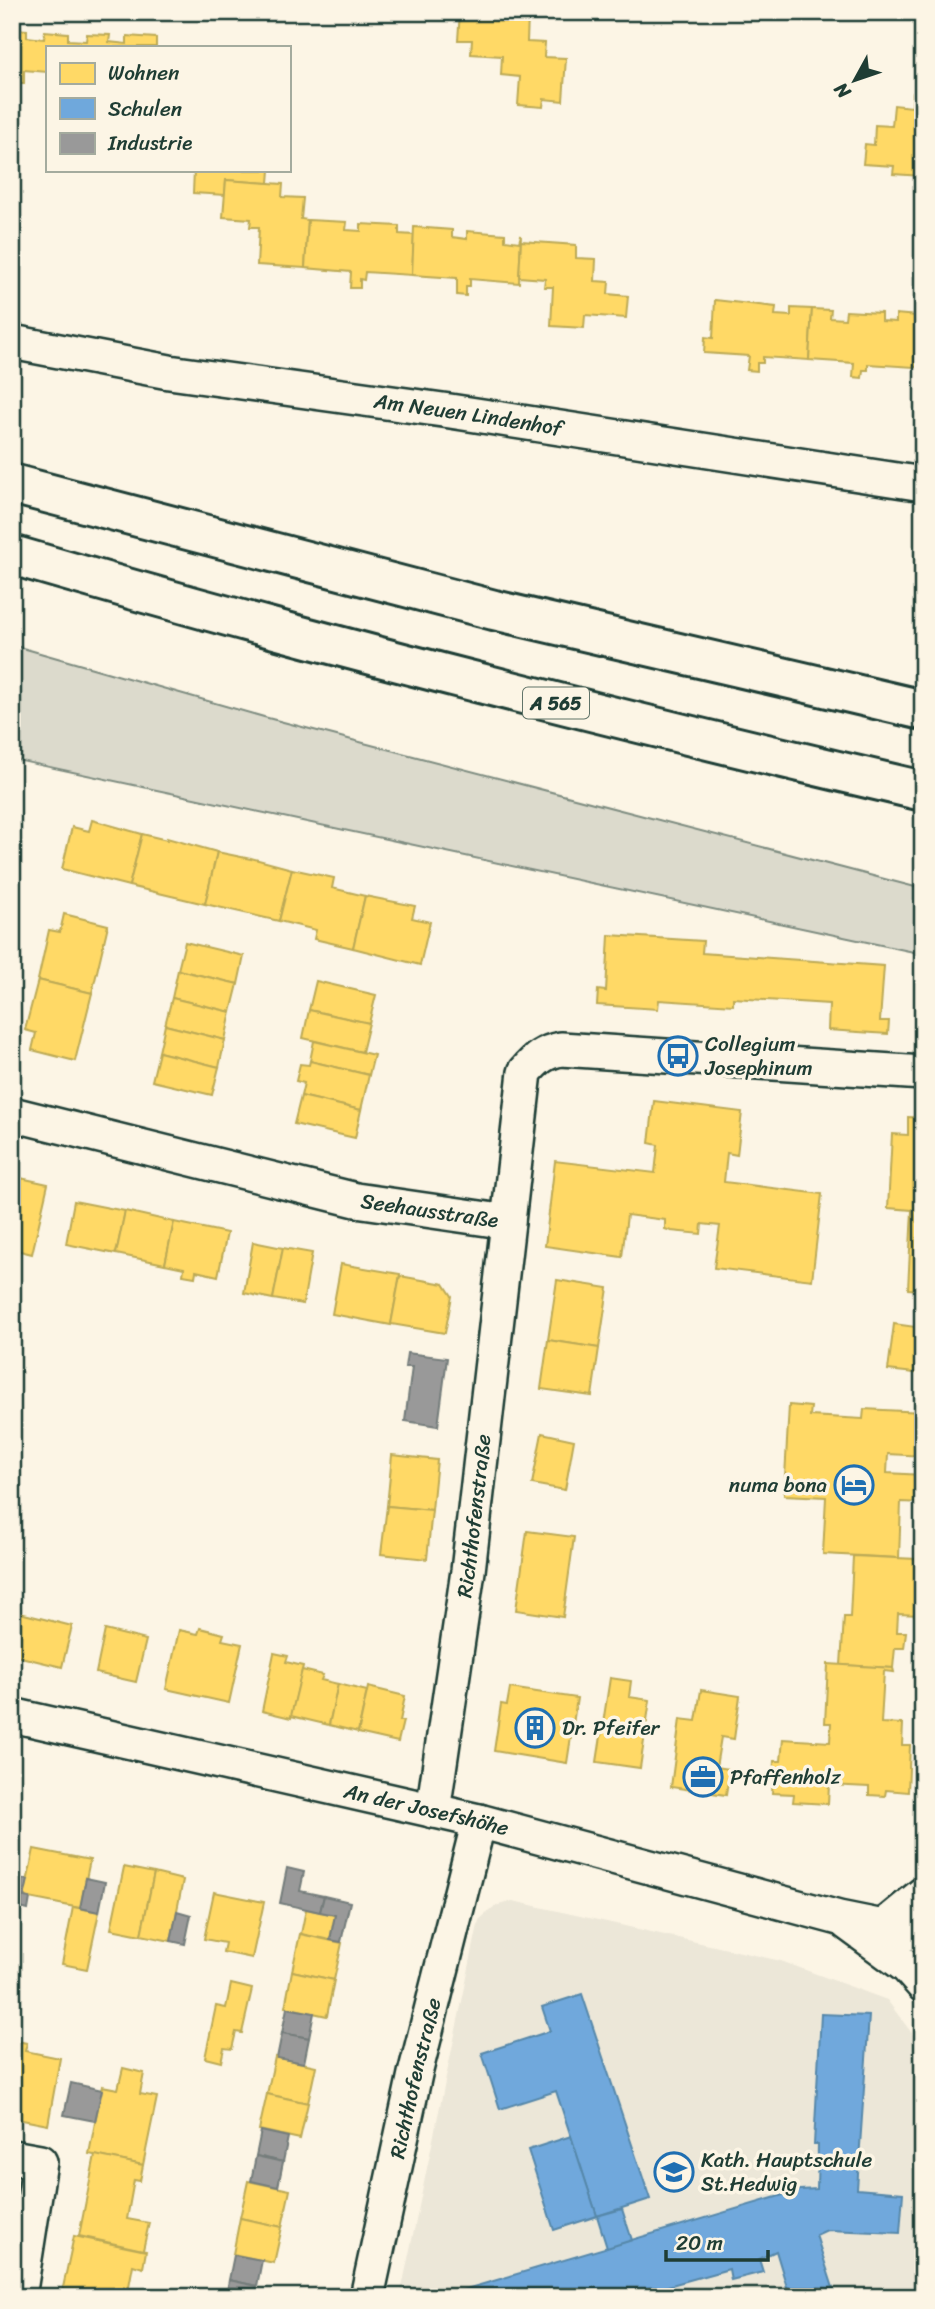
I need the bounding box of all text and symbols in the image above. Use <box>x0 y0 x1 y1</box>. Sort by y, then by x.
legend <box>46 46 290 172</box>
north arrow <box>820 46 890 116</box>
text: Wohnen <box>108 54 179 92</box>
text: N <box>825 74 860 107</box>
text: Schulen <box>108 90 182 128</box>
text: Industrie <box>107 124 192 162</box>
street label: Am Neuen Lindenhof <box>371 382 568 447</box>
road number: A 565 <box>523 688 589 718</box>
place label: Collegium Josephinum <box>704 1025 813 1087</box>
bus stop icon: Collegium Josephinum <box>657 1035 699 1077</box>
street label: Seehausstraße <box>358 1182 501 1239</box>
street label: Richthofenstraße <box>445 1432 503 1600</box>
hotel icon: numa bona <box>833 1464 875 1506</box>
place label: numa bona <box>729 1466 827 1504</box>
building icon: Dr. Pfeifer <box>514 1707 556 1749</box>
place label: Dr. Pfeifer <box>562 1709 661 1747</box>
office icon: Pfaffenholz <box>682 1756 724 1798</box>
place label: Pfaffenholz <box>730 1758 842 1796</box>
street label: An der Josefshöhe <box>339 1772 513 1847</box>
street label: Richthofenstraße <box>378 1994 453 2162</box>
place label: Kath. Hauptschule St.Hedwig <box>701 2141 873 2203</box>
school or university icon: Kath. Hauptschule St.Hedwig <box>653 2151 695 2193</box>
scale bar <box>666 2218 767 2262</box>
text: 20 m <box>676 2224 723 2262</box>

